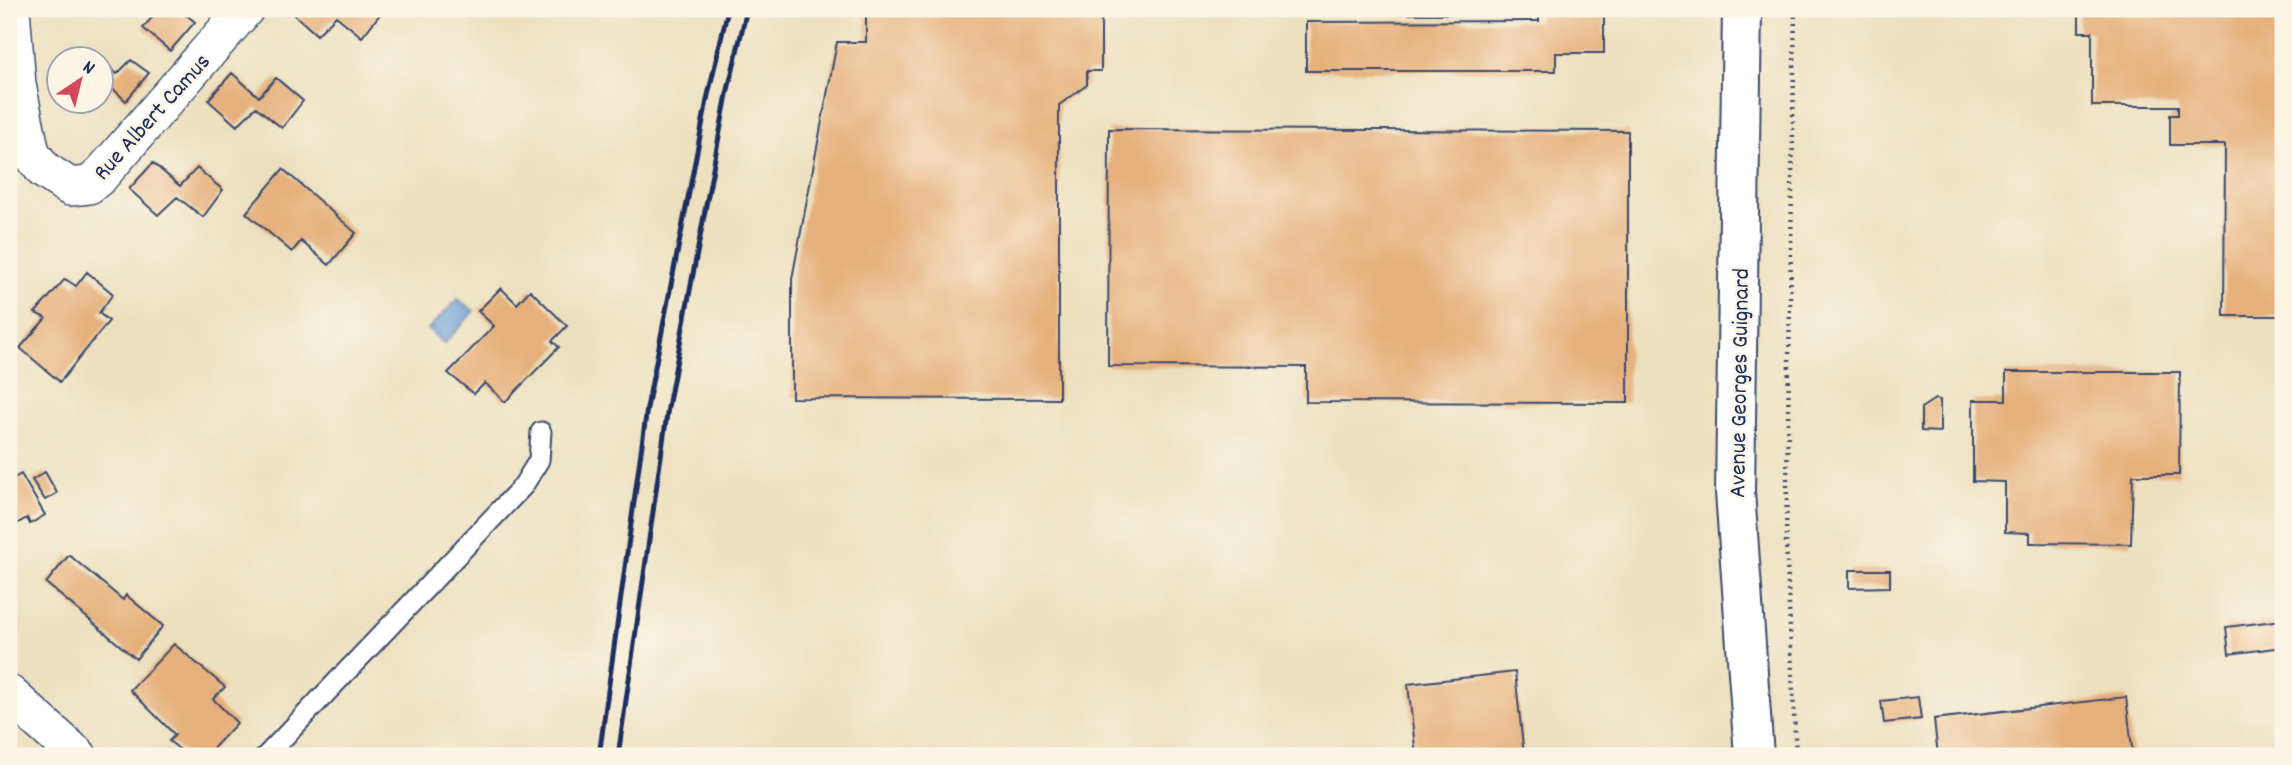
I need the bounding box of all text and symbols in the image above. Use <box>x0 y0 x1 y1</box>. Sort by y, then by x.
north arrow <box>46 46 116 116</box>
street label: Rue Albert Camus <box>87 47 220 189</box>
text: N <box>76 55 99 83</box>
street label: Avenue Georges Guignard <box>1722 268 1760 498</box>

